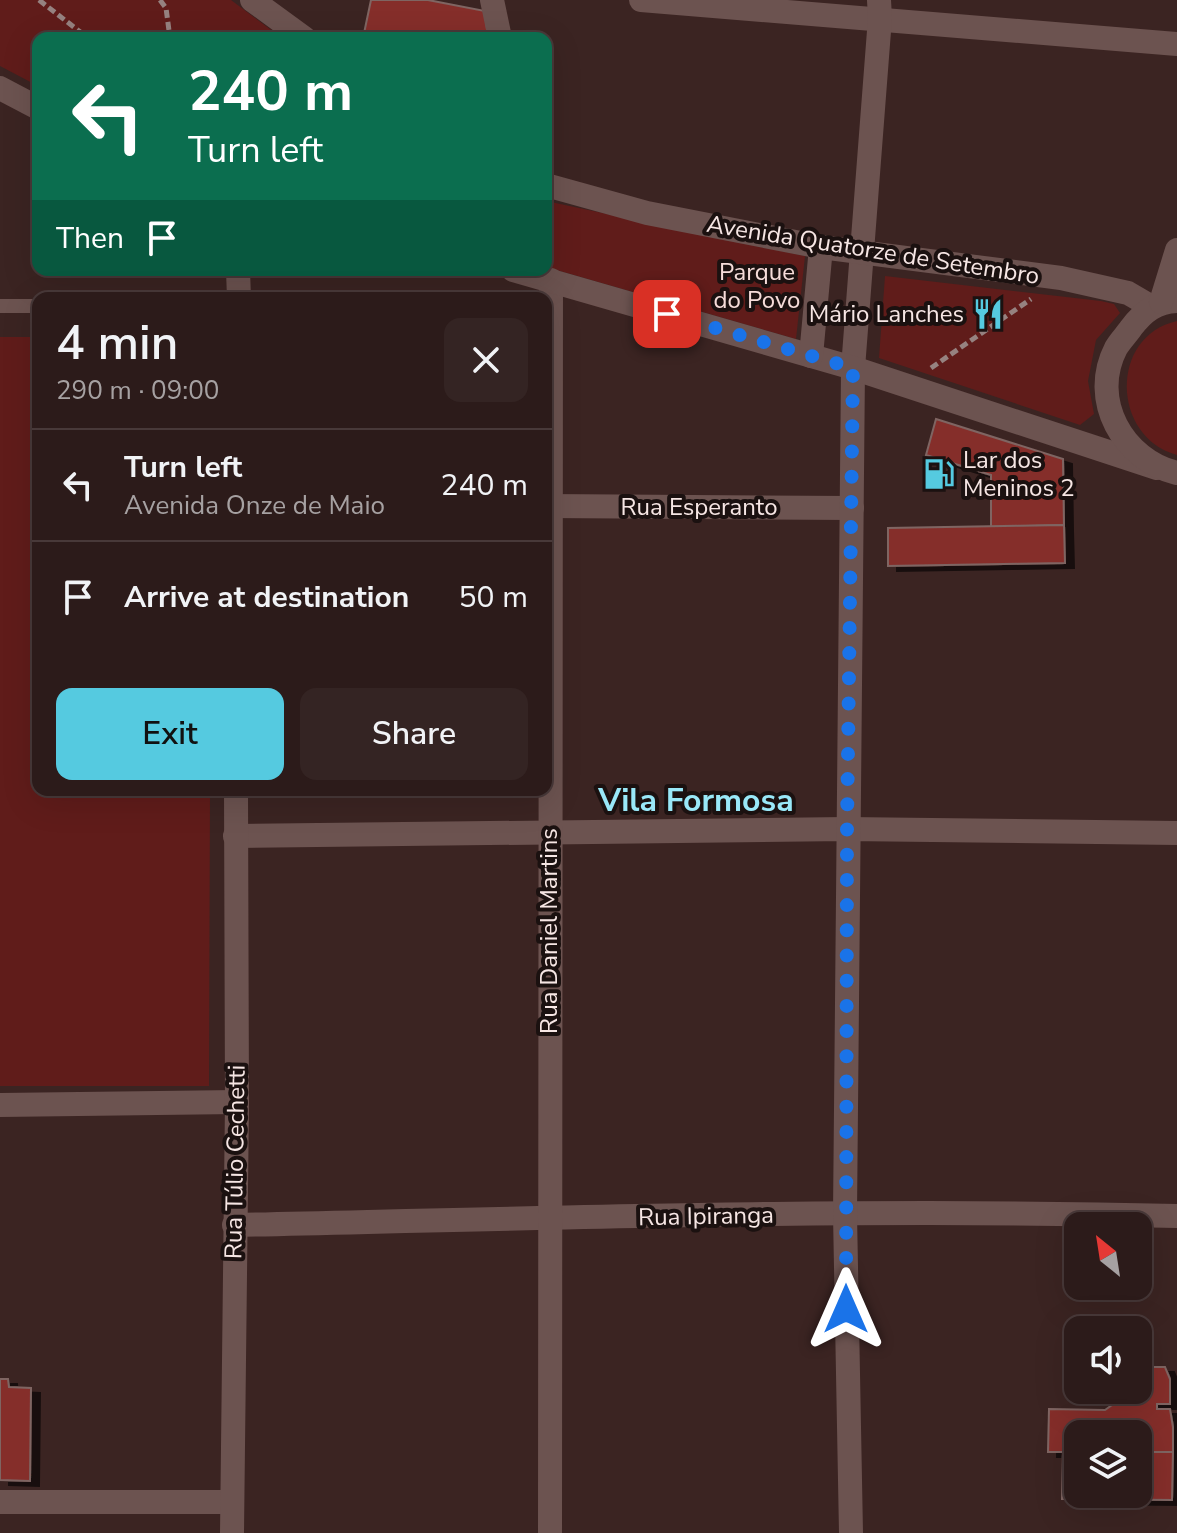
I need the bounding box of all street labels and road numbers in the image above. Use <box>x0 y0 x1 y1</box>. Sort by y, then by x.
street label: Avenida Quatorze de Setembro <box>704 208 1042 292</box>
street label: Rua Esperanto <box>621 491 777 523</box>
street label: Rua Daniel Martins <box>533 828 565 1034</box>
street label: Rua Túlio Cechetti <box>217 1065 253 1259</box>
street label: Rua Ipiranga <box>638 1199 774 1233</box>

